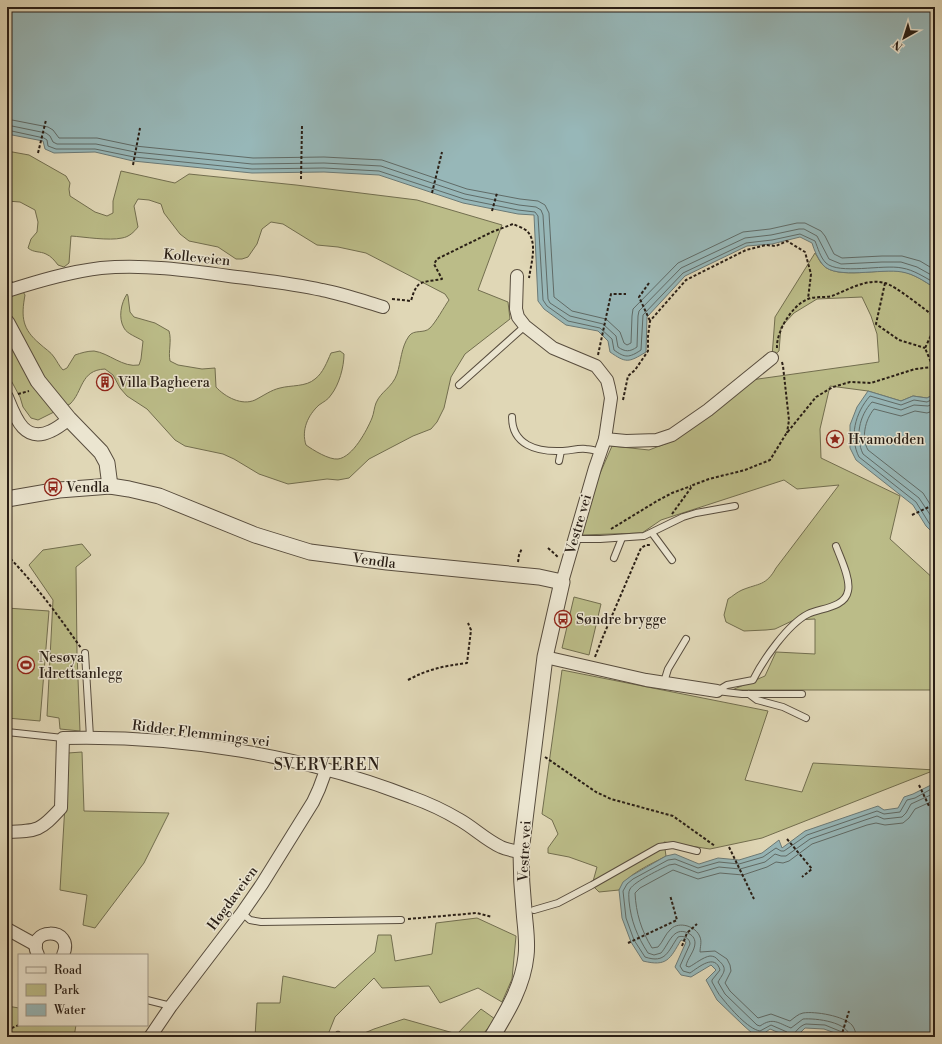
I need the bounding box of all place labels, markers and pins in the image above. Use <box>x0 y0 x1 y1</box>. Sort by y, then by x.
building icon: Villa Bagheera <box>95 372 115 392</box>
place label: Villa Bagheera <box>117 374 211 392</box>
place icon: Hvamodden <box>825 429 845 449</box>
place label: Hvamodden <box>848 431 925 449</box>
bus stop icon: Vendla <box>43 477 63 497</box>
place label: Vendla <box>65 479 110 497</box>
bus stop icon: Søndre brygge <box>553 609 573 629</box>
place label: Søndre brygge <box>576 611 667 629</box>
place label: Nesøya Idrettsanlegg <box>39 649 123 683</box>
sports icon: Nesøya Idrettsanlegg <box>16 655 36 675</box>

